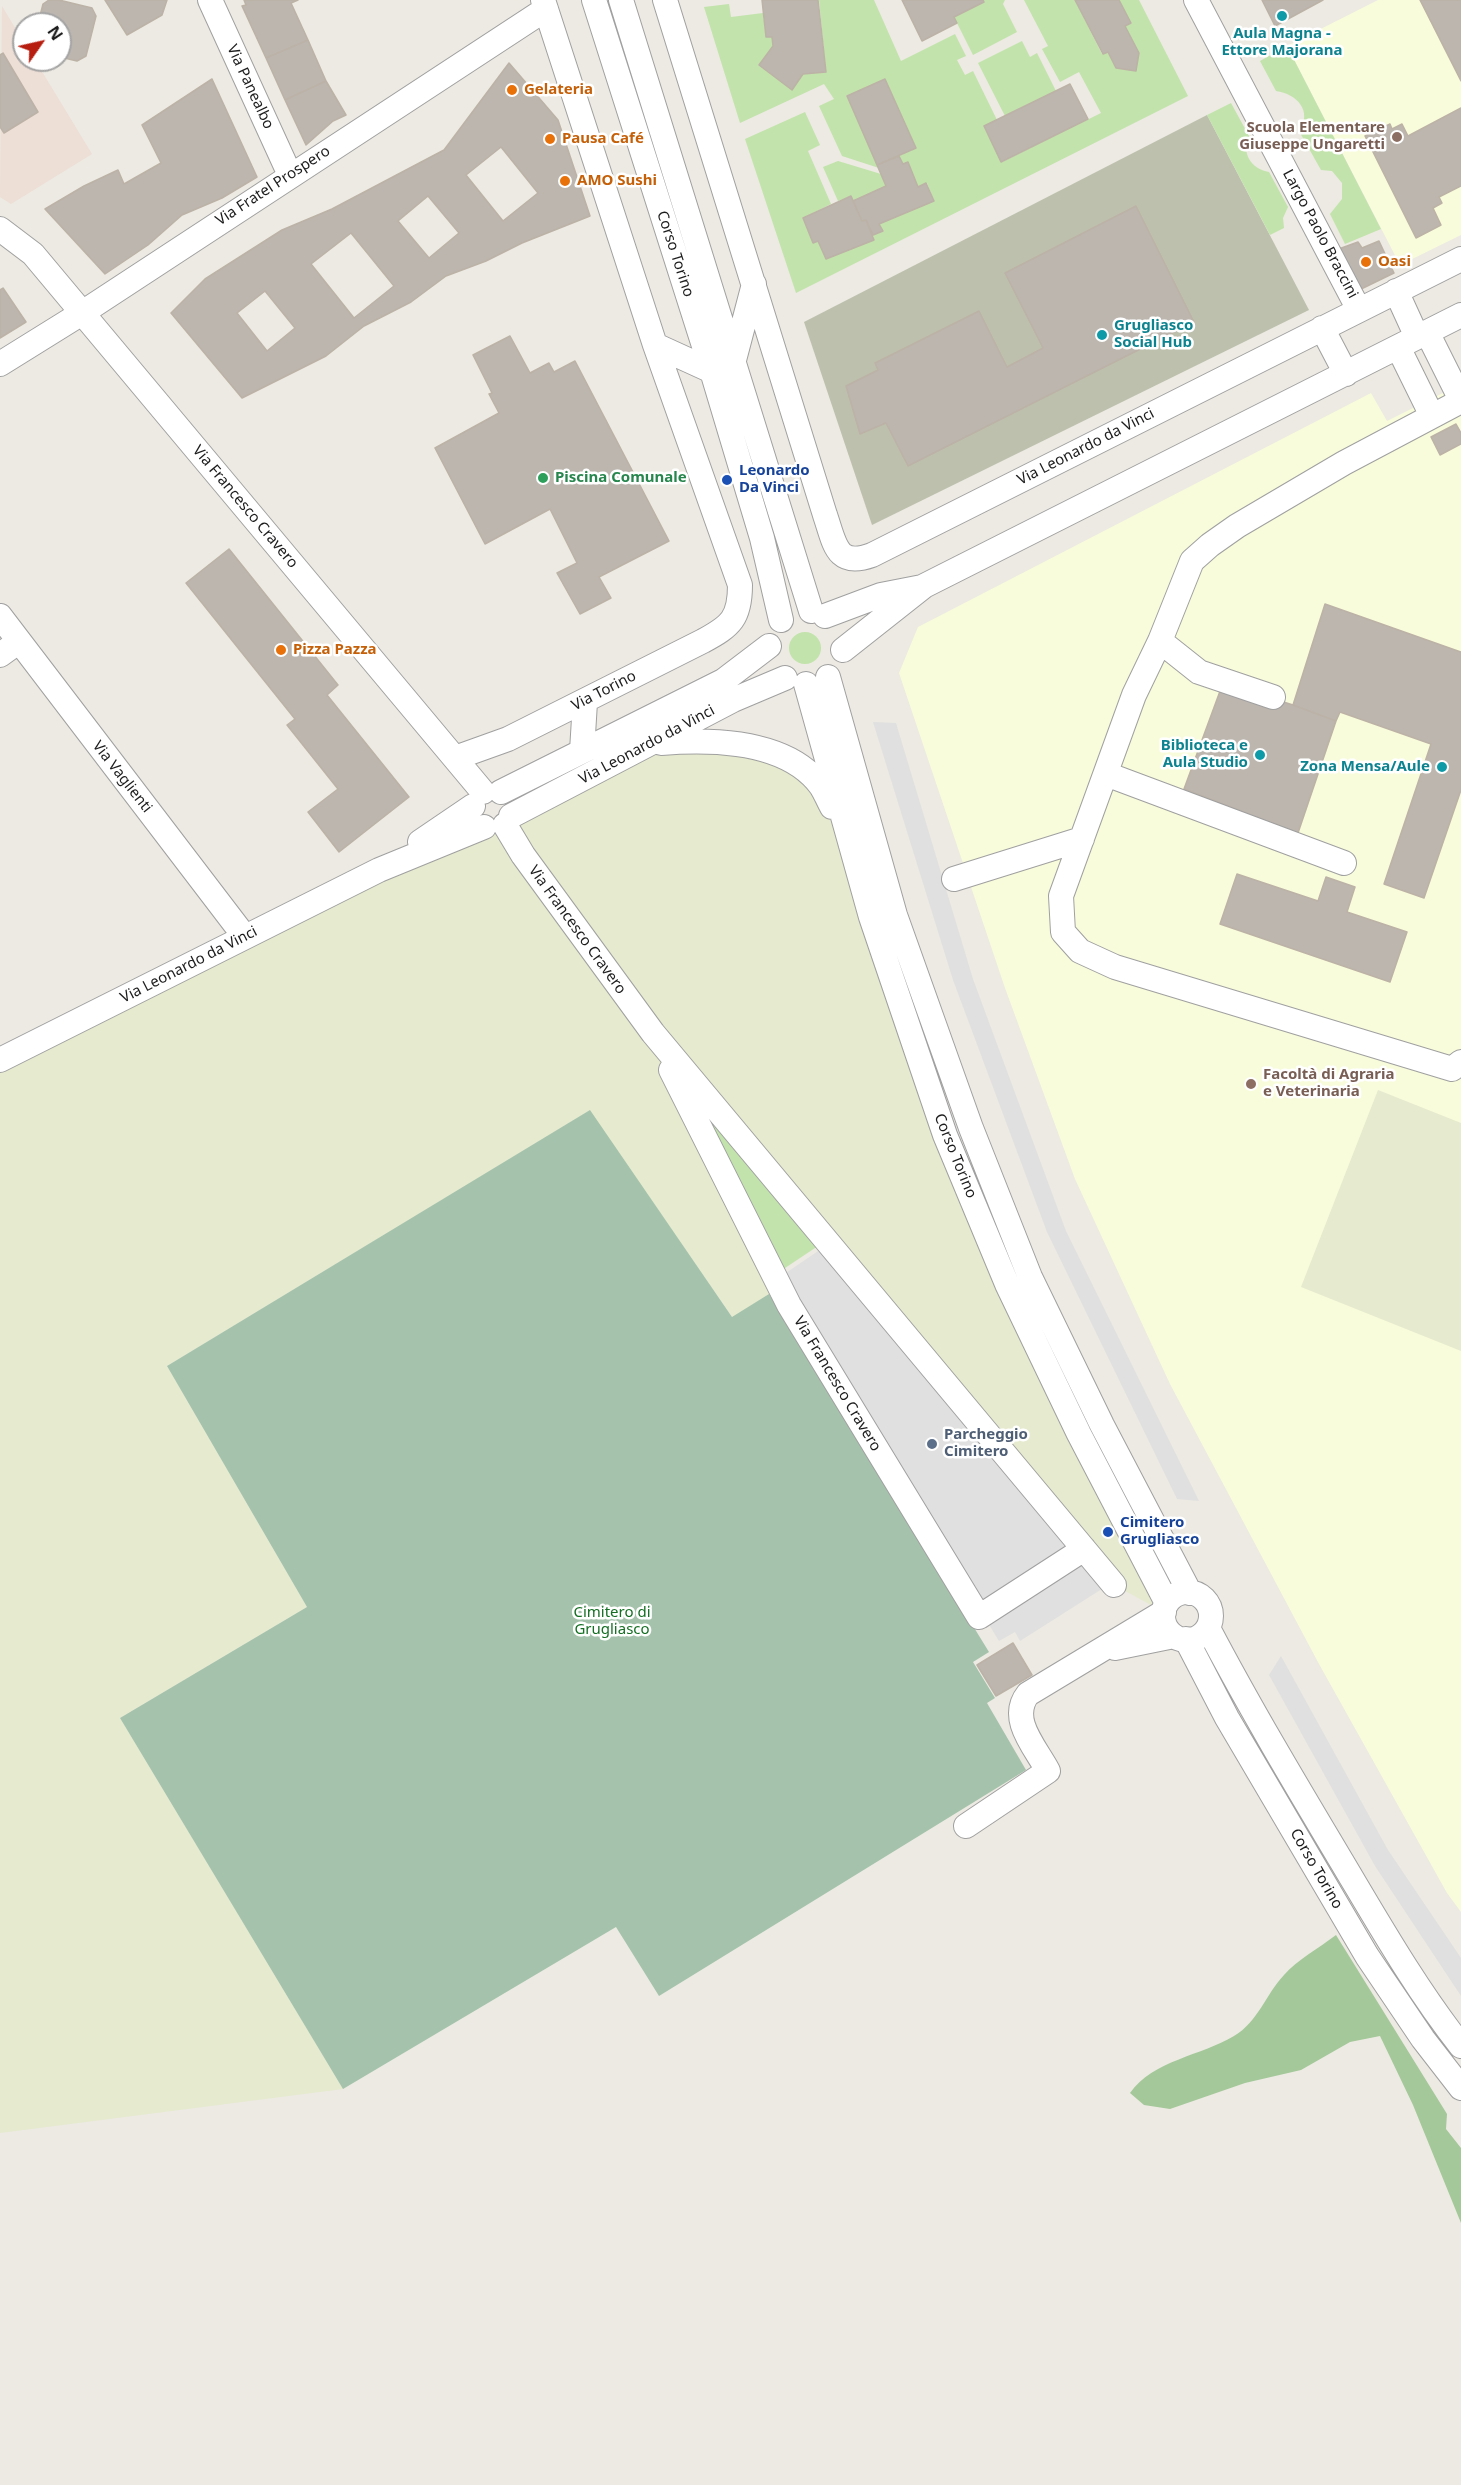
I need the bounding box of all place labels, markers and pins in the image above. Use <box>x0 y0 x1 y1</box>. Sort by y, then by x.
marker: Aula Magna - Ettore Majorana <box>1275 9 1289 23</box>
place label: Aula Magna - Ettore Majorana <box>1221 25 1343 60</box>
place label: Gelateria <box>524 81 593 99</box>
marker: Gelateria <box>505 83 519 97</box>
place label: Scuola Elementare Giuseppe Ungaretti <box>1239 119 1385 154</box>
place label: Pausa Café <box>562 130 644 148</box>
marker: Scuola Elementare Giuseppe Ungaretti <box>1390 130 1404 144</box>
marker: Pausa Café <box>543 132 557 146</box>
place label: AMO Sushi <box>577 172 657 190</box>
marker: AMO Sushi <box>558 174 572 188</box>
place label: Oasi <box>1378 253 1411 271</box>
marker: Oasi <box>1359 255 1373 269</box>
place label: Grugliasco Social Hub <box>1114 317 1193 352</box>
marker: Grugliasco Social Hub <box>1095 328 1109 342</box>
place label: Leonardo Da Vinci <box>739 462 810 497</box>
place label: Piscina Comunale <box>555 469 687 487</box>
marker: Piscina Comunale <box>536 471 550 485</box>
marker: Leonardo Da Vinci <box>720 473 734 487</box>
place label: Pizza Pazza <box>293 641 377 659</box>
marker: Pizza Pazza <box>274 643 288 657</box>
place label: Biblioteca e Aula Studio <box>1161 737 1248 772</box>
marker: Biblioteca e Aula Studio <box>1253 748 1267 762</box>
place label: Zona Mensa/Aule <box>1300 758 1430 776</box>
marker: Zona Mensa/Aule <box>1435 760 1449 774</box>
place label: Facoltà di Agraria e Veterinaria <box>1263 1066 1394 1101</box>
marker: Facoltà di Agraria e Veterinaria <box>1244 1077 1258 1091</box>
place label: Parcheggio Cimitero <box>944 1426 1028 1461</box>
marker: Parcheggio Cimitero <box>925 1437 939 1451</box>
place label: Cimitero Grugliasco <box>1120 1514 1199 1549</box>
marker: Cimitero Grugliasco <box>1101 1525 1115 1539</box>

